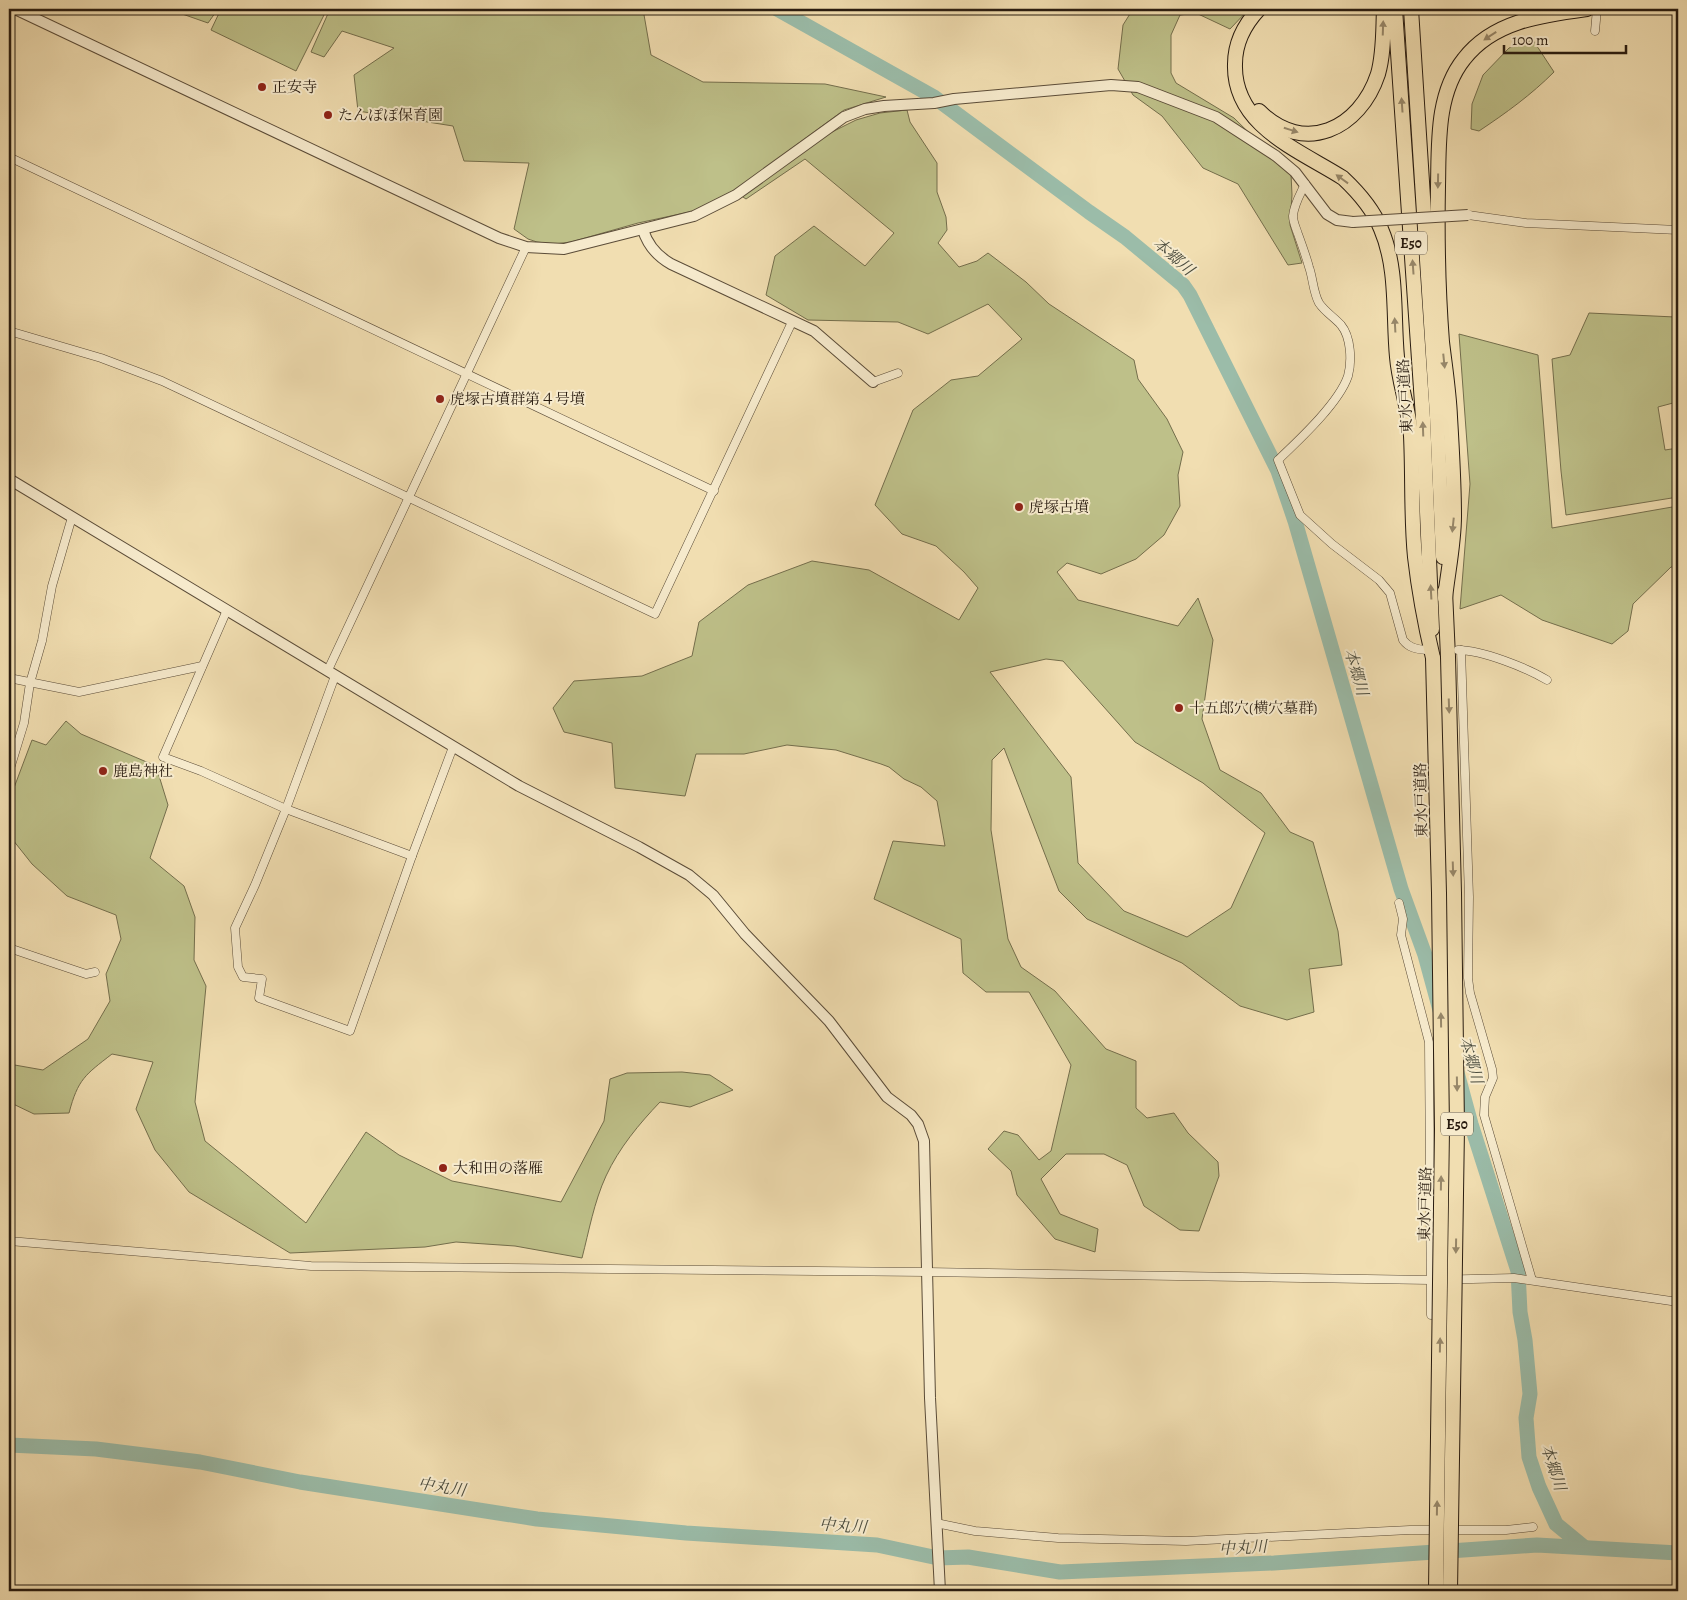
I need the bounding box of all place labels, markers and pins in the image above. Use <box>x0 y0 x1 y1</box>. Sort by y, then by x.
place label: 正安寺 <box>272 77 317 97</box>
marker: 正安寺 <box>256 81 268 93</box>
place label: たんぽぽ保育園 <box>338 105 443 125</box>
marker: たんぽぽ保育園 <box>322 109 334 121</box>
place label: 虎塚古墳群第４号墳 <box>450 389 585 409</box>
marker: 虎塚古墳群第４号墳 <box>434 393 446 405</box>
place label: 虎塚古墳 <box>1029 497 1089 517</box>
marker: 虎塚古墳 <box>1013 501 1025 513</box>
place label: 十五郎穴(横穴墓群) <box>1189 698 1317 718</box>
marker: 十五郎穴(横穴墓群) <box>1173 702 1185 714</box>
place label: 鹿島神社 <box>113 761 173 781</box>
marker: 鹿島神社 <box>97 765 109 777</box>
place label: 大和田の落雁 <box>453 1158 543 1178</box>
marker: 大和田の落雁 <box>437 1162 449 1174</box>

